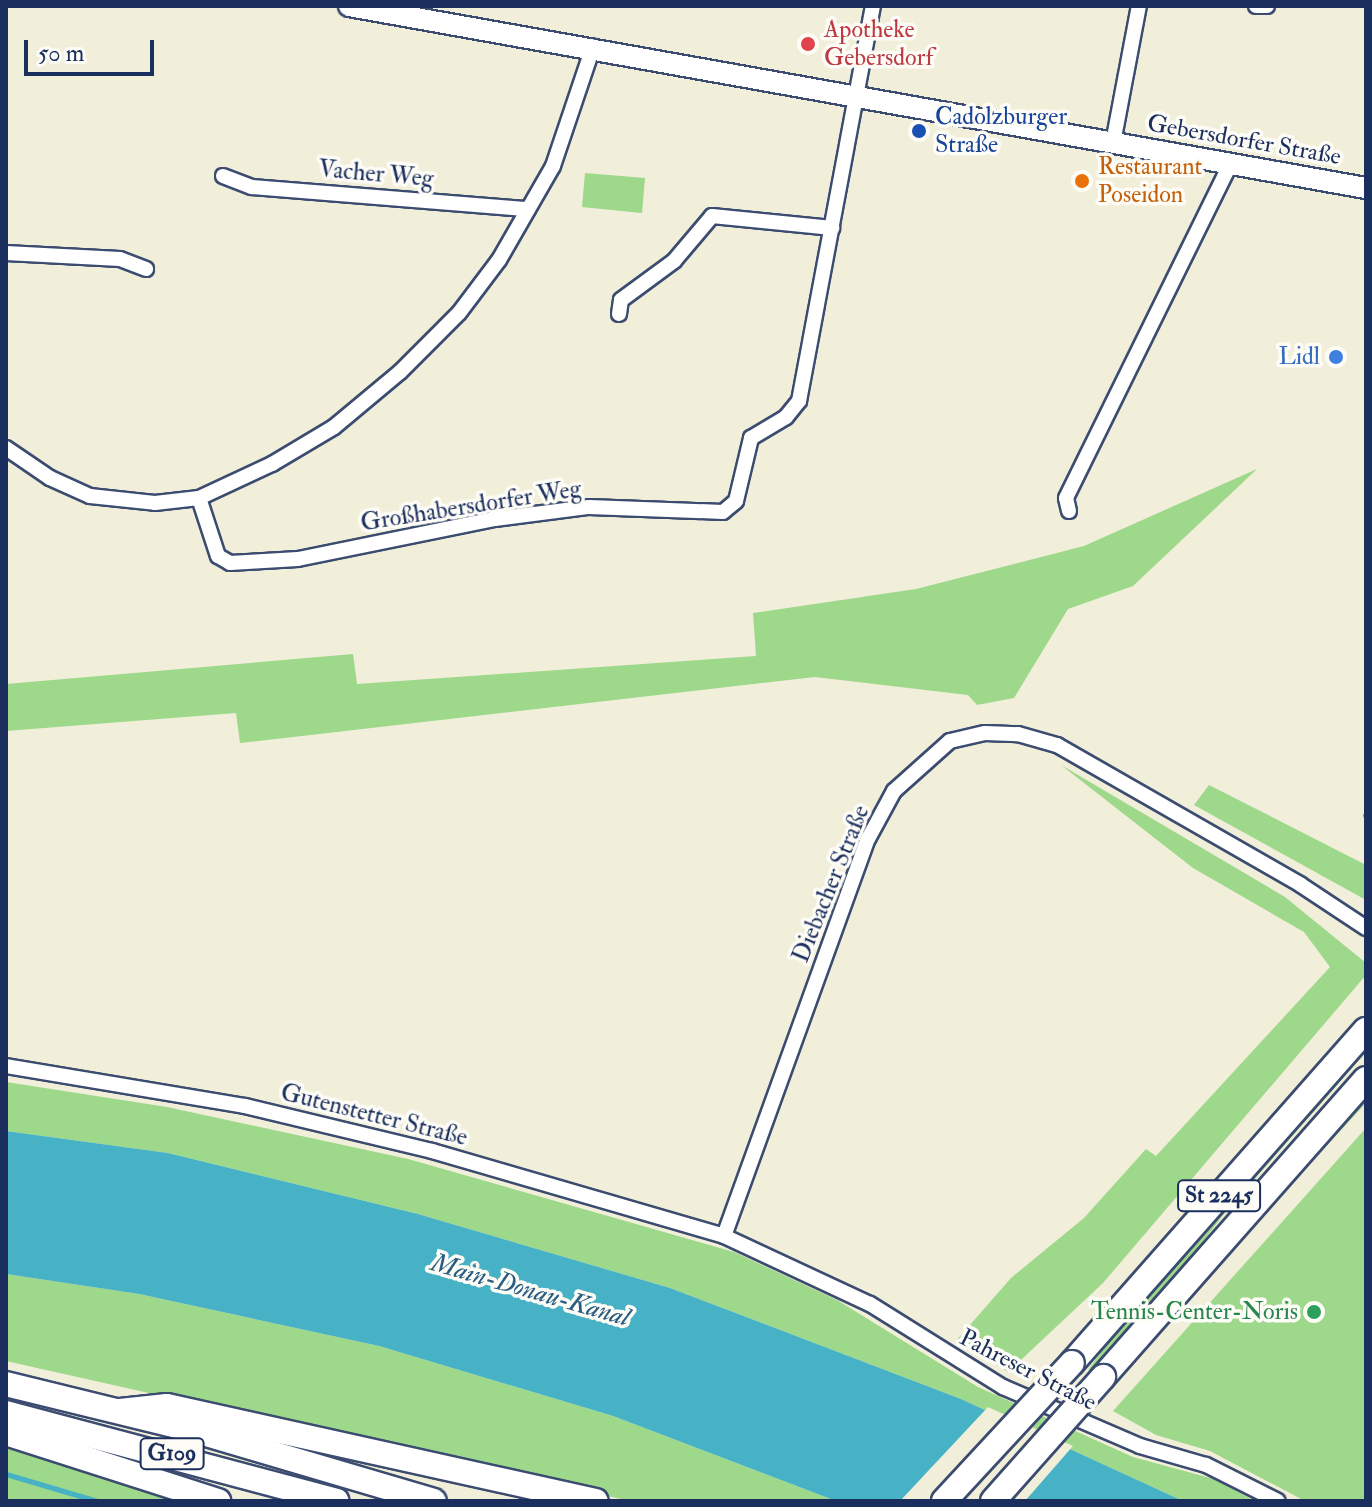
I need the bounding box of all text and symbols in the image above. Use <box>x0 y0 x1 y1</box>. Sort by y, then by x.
place label: Apotheke Gebersdorf <box>824 16 933 72</box>
scale bar <box>28 24 158 74</box>
marker: Apotheke Gebersdorf <box>799 35 817 53</box>
text: 50 m <box>38 38 84 69</box>
place label: Cadolzburger Straße <box>935 103 1067 159</box>
street label: Gebersdorfer Straße <box>1145 109 1343 171</box>
marker: Cadolzburger Straße <box>910 122 928 140</box>
place label: Restaurant Poseidon <box>1098 153 1202 209</box>
street label: Vacher Weg <box>317 155 435 193</box>
marker: Restaurant Poseidon <box>1073 172 1091 190</box>
place label: Lidl <box>1278 343 1320 371</box>
marker: Lidl <box>1327 348 1345 366</box>
street label: Großhabersdorfer Weg <box>359 474 583 538</box>
street label: Diebacher Straße <box>786 801 876 967</box>
street label: Gutenstetter Straße <box>278 1078 470 1152</box>
road number: St 2245 <box>1177 1178 1261 1214</box>
water label: Main-Donau-Kanal <box>427 1248 633 1334</box>
place label: Tennis-Center-Noris <box>1091 1298 1298 1326</box>
marker: Tennis-Center-Noris <box>1305 1303 1323 1321</box>
street label: Pahreser Straße <box>955 1323 1101 1417</box>
road number: G109 <box>138 1436 206 1472</box>

